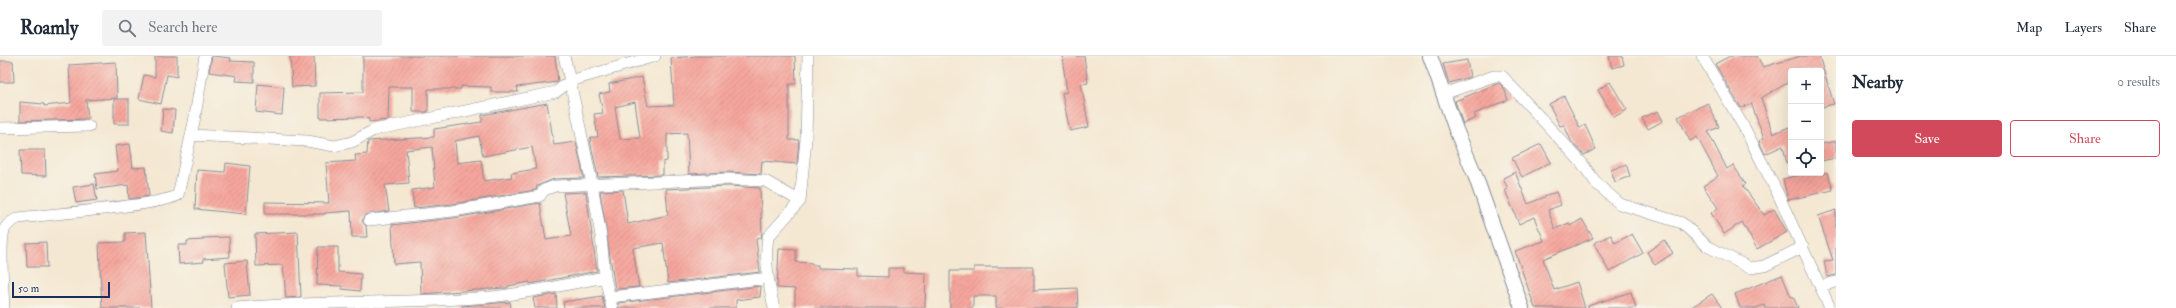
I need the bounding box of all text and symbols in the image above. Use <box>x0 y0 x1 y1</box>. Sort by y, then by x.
search box <box>102 10 382 46</box>
text: Roamly <box>20 16 78 40</box>
icon: search <box>116 17 138 39</box>
text: Search here <box>148 18 218 37</box>
text: Map <box>2016 19 2042 36</box>
text: Layers <box>2064 19 2102 36</box>
text: Share <box>2124 19 2156 36</box>
map controls <box>1788 68 1824 176</box>
button: + <box>1788 68 1824 104</box>
text: Nearby <box>1852 72 1903 93</box>
text: 0 results <box>2117 74 2160 90</box>
button: − <box>1788 104 1824 140</box>
button: Save <box>1852 120 2002 157</box>
button: Share <box>2010 120 2160 157</box>
button: locate <box>1788 140 1824 176</box>
scale bar <box>12 280 110 299</box>
text: 50 m <box>18 282 39 295</box>

